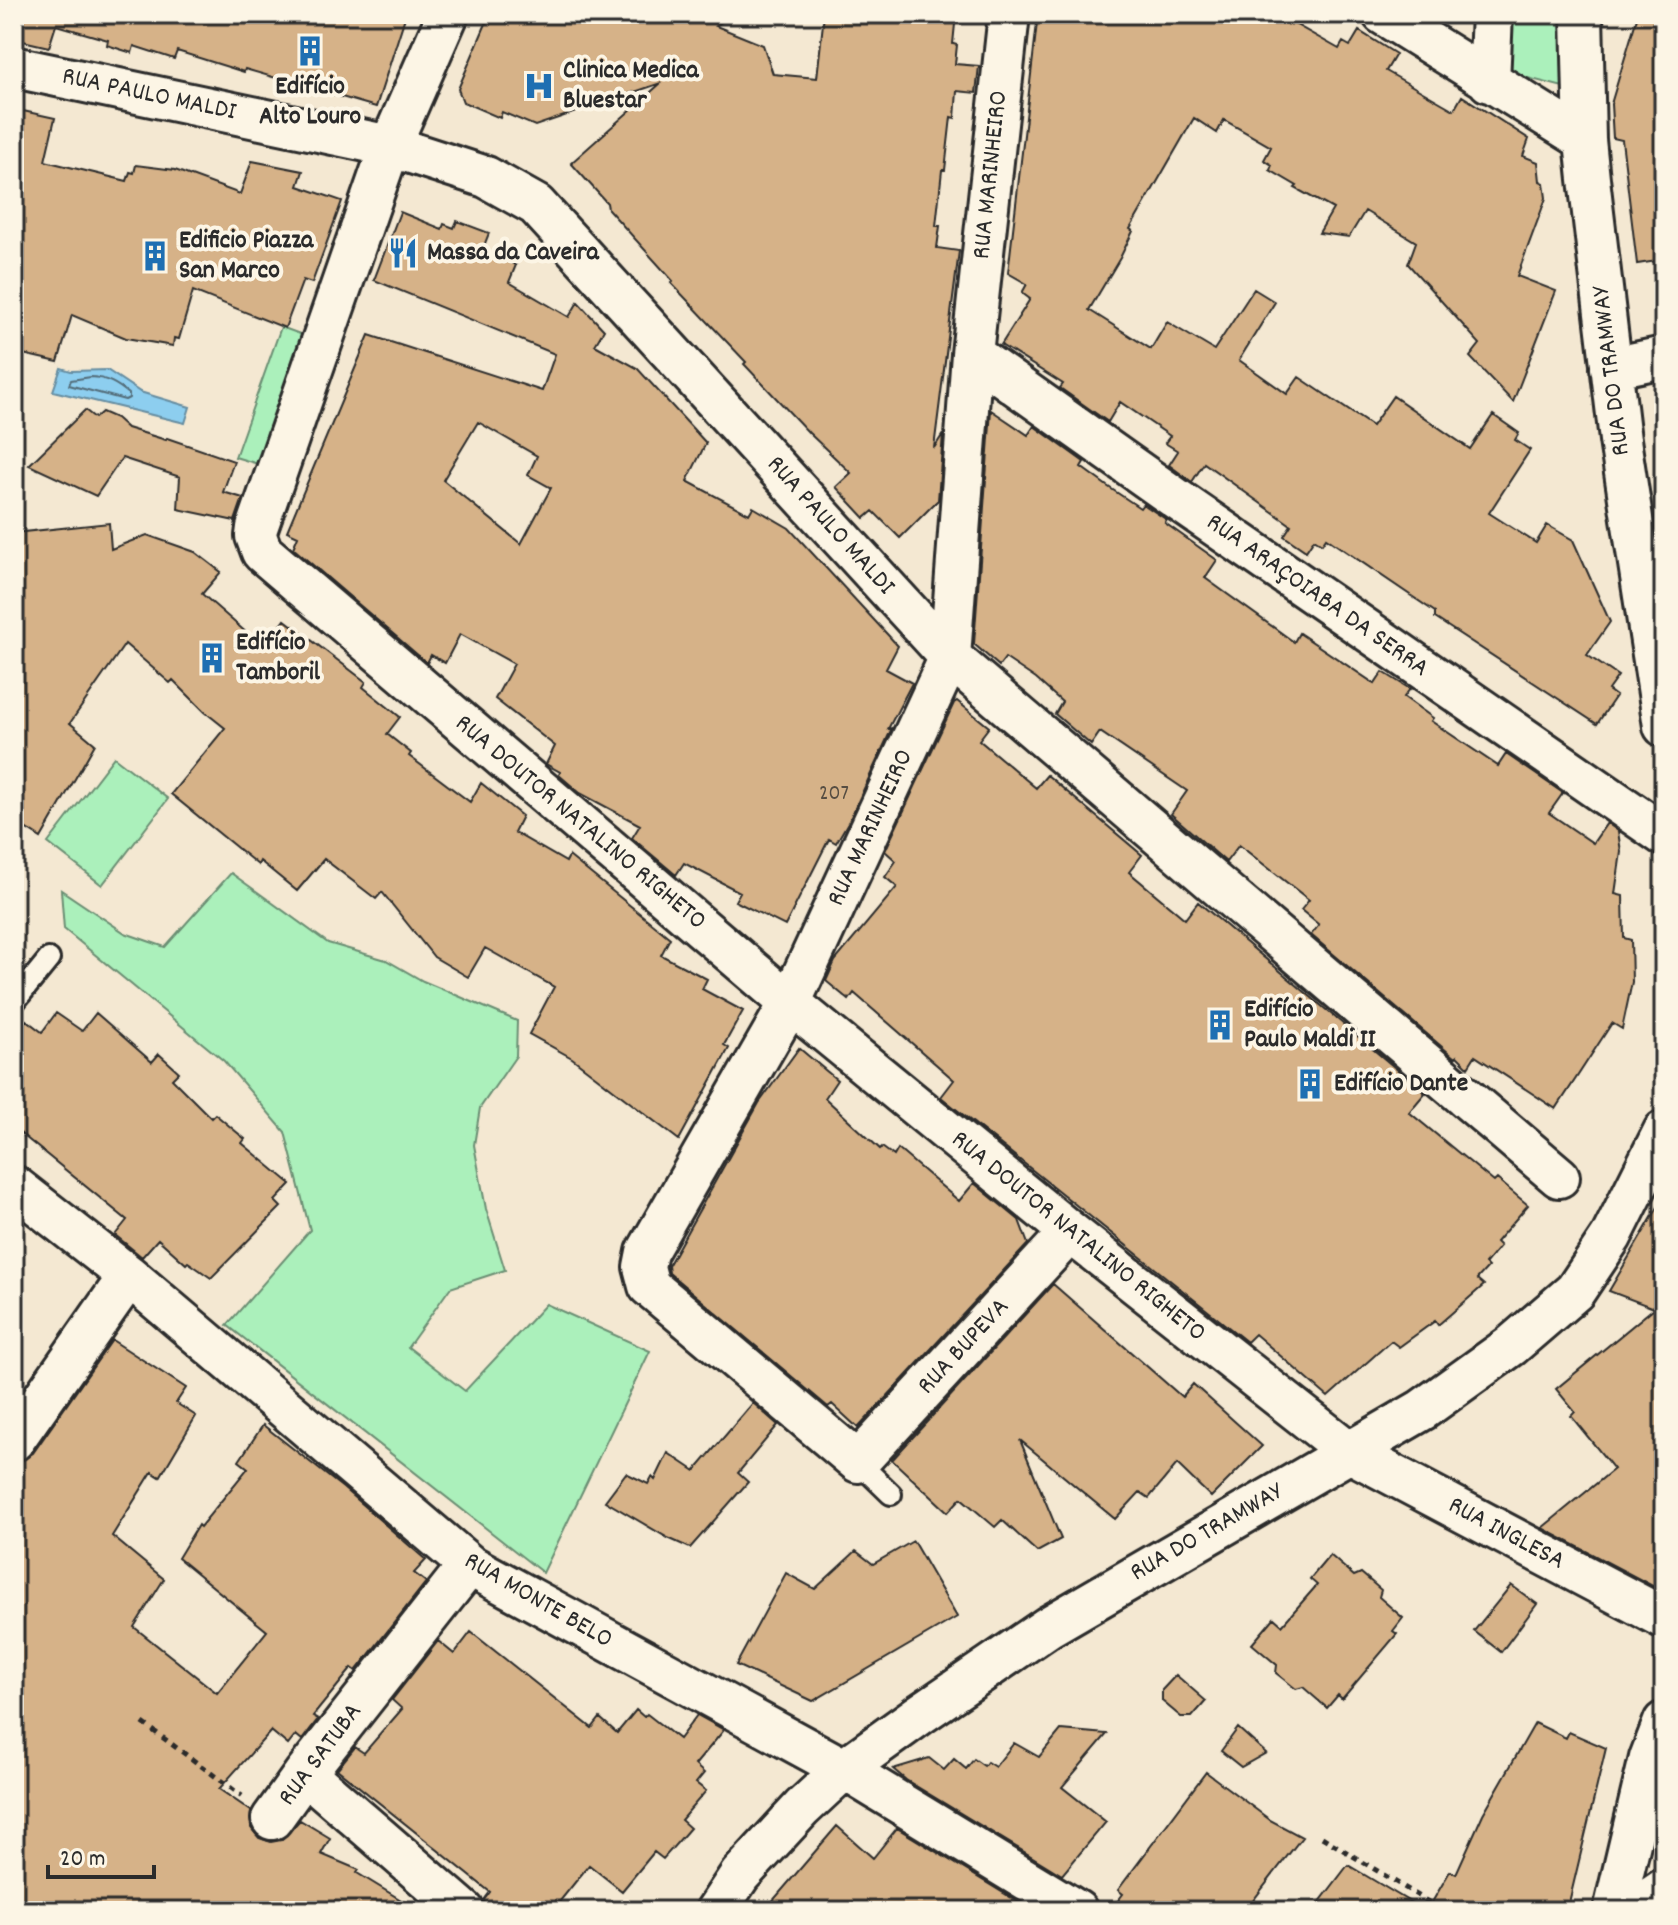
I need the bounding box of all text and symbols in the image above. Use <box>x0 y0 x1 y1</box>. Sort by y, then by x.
building icon: Edifício Alto Louro <box>293 34 327 68</box>
place label: Clinica Medica Bluestar <box>563 53 699 120</box>
street label: RUA PAULO MALDI <box>59 59 239 131</box>
place label: Edifício Alto Louro <box>259 69 361 136</box>
hospital icon: Clinica Medica Bluestar <box>522 69 556 103</box>
street label: RUA MARINHEIRO <box>964 89 1018 261</box>
place label: Edificio Piazza San Marco <box>179 223 314 290</box>
place label: Massa da Caveira <box>427 235 600 272</box>
restaurant icon: Massa da Caveira <box>386 236 420 270</box>
building icon: Edificio Piazza San Marco <box>138 239 172 273</box>
street label: RUA DO TRAMWAY <box>1583 283 1641 458</box>
street label: RUA PAULO MALDI <box>757 448 903 604</box>
street label: RUA ARAÇOIABA DA SERRA <box>1198 505 1436 687</box>
place label: Edifício Tamboril <box>236 625 321 692</box>
building icon: Edifício Tamboril <box>195 641 229 675</box>
street label: RUA DOUTOR NATALINO RIGHETO <box>446 706 714 940</box>
street label: RUA MARINHEIRO <box>818 744 924 912</box>
house number: 207 <box>819 779 849 810</box>
place label: Edifício Paulo Maldi II <box>1244 992 1377 1059</box>
building icon: Edifício Paulo Maldi II <box>1203 1008 1237 1042</box>
place label: Edifício Dante <box>1334 1066 1468 1103</box>
building icon: Edifício Dante <box>1293 1067 1327 1101</box>
street label: RUA DOUTOR NATALINO RIGHETO <box>943 1122 1213 1352</box>
street label: RUA BUPEVA <box>909 1290 1019 1404</box>
street label: RUA DO TRAMWAY <box>1124 1474 1291 1592</box>
street label: RUA INGLESA <box>1441 1488 1571 1580</box>
street label: RUA MONTE BELO <box>457 1543 619 1659</box>
street label: RUA SATUBA <box>270 1696 372 1814</box>
scale bar <box>48 1829 154 1879</box>
text: 20 m <box>60 1843 106 1877</box>

